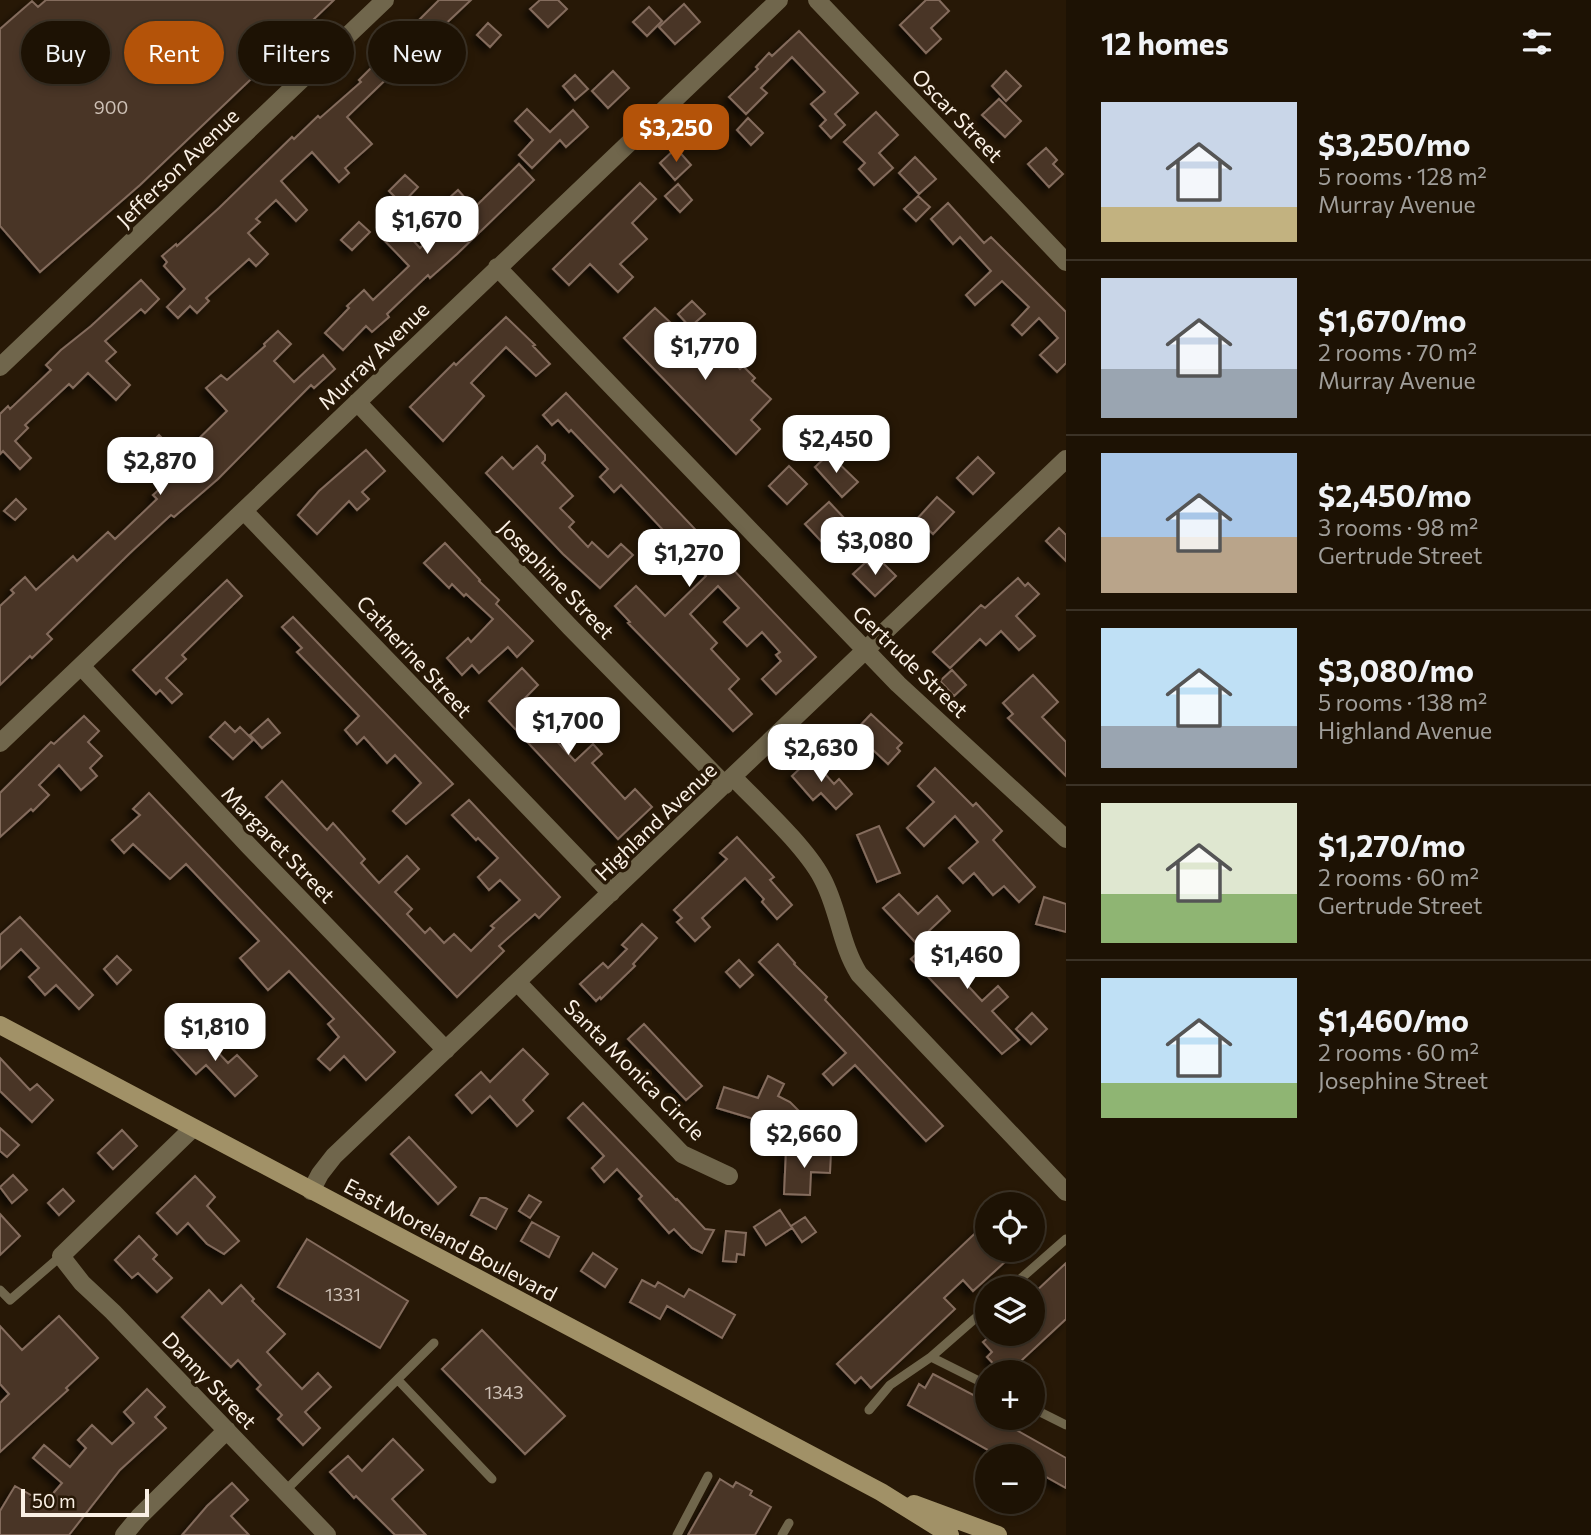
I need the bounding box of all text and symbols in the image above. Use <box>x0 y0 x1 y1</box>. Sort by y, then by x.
chip: Buy <box>21 21 110 84</box>
chip: Rent <box>124 21 224 84</box>
chip: Filters <box>238 21 354 84</box>
chip: New <box>368 21 466 84</box>
icon: filters <box>1518 23 1556 61</box>
text: 12 homes <box>1101 24 1229 61</box>
street label: Oscar Street <box>907 63 1009 167</box>
house number: 900 <box>94 96 128 118</box>
street label: Jefferson Avenue <box>111 102 243 232</box>
pin: $3,250 <box>619 104 733 164</box>
text: $3,250 <box>639 113 713 141</box>
text: $3,250/mo <box>1318 125 1470 162</box>
icon: home <box>1157 130 1241 214</box>
text: 5 rooms · 128 m² <box>1318 162 1487 190</box>
text: Murray Avenue <box>1318 190 1476 218</box>
pin: $1,670 <box>370 196 484 256</box>
text: $1,670 <box>392 205 462 233</box>
street label: Murray Avenue <box>313 296 433 414</box>
text: $1,670/mo <box>1318 301 1466 338</box>
icon: home <box>1157 306 1241 390</box>
pin: $1,770 <box>648 322 762 382</box>
text: $1,770 <box>670 331 740 359</box>
text: 2 rooms · 70 m² <box>1318 338 1477 366</box>
text: Murray Avenue <box>1318 366 1476 394</box>
pin: $2,450 <box>779 416 893 475</box>
text: $2,450 <box>799 424 873 452</box>
pin: $2,870 <box>103 438 217 497</box>
text: $2,870 <box>123 446 197 474</box>
text: $2,450/mo <box>1318 476 1472 513</box>
icon: home <box>1157 481 1241 565</box>
text: 3 rooms · 98 m² <box>1318 513 1478 541</box>
street label: Josephine Street <box>494 514 620 644</box>
pin: $3,080 <box>818 518 932 577</box>
text: $3,080 <box>837 526 913 554</box>
pin: $1,270 <box>632 530 746 589</box>
text: $1,270 <box>654 538 724 566</box>
text: Gertrude Street <box>1318 541 1482 569</box>
street label: Catherine Street <box>352 590 478 722</box>
street label: Gertrude Street <box>848 600 974 722</box>
text: $3,080/mo <box>1318 651 1474 688</box>
icon: home <box>1157 656 1241 740</box>
text: 5 rooms · 138 m² <box>1318 688 1487 716</box>
pin: $1,700 <box>511 698 625 757</box>
text: $1,700 <box>532 706 604 734</box>
text: Highland Avenue <box>1318 716 1492 744</box>
pin: $2,630 <box>764 724 878 784</box>
text: $2,630 <box>784 733 858 761</box>
street label: Highland Avenue <box>589 757 721 885</box>
street label: Margaret Street <box>217 780 341 908</box>
text: $1,270/mo <box>1318 826 1466 863</box>
icon: home <box>1157 831 1241 915</box>
text: 2 rooms · 60 m² <box>1318 863 1479 891</box>
text: Gertrude Street <box>1318 891 1482 919</box>
pin: $1,460 <box>910 932 1024 991</box>
text: $1,460 <box>931 940 1003 968</box>
street label: Santa Monica Circle <box>559 993 711 1145</box>
text: $1,460/mo <box>1318 1001 1469 1038</box>
pin: $1,810 <box>158 1004 272 1063</box>
icon: home <box>1157 1006 1241 1090</box>
text: $1,810 <box>181 1012 249 1040</box>
text: 2 rooms · 60 m² <box>1318 1038 1479 1066</box>
text: Josephine Street <box>1318 1066 1488 1094</box>
pin: $2,660 <box>747 1110 861 1170</box>
text: $2,660 <box>766 1119 842 1147</box>
street label: East Moreland Boulevard <box>340 1172 562 1306</box>
map controls <box>975 1192 1045 1514</box>
button: locate <box>975 1192 1045 1262</box>
button: layers <box>975 1276 1045 1346</box>
house number: 1331 <box>325 1283 361 1305</box>
street label: Danny Street <box>158 1327 262 1433</box>
button: + <box>975 1360 1045 1430</box>
house number: 1343 <box>484 1381 524 1403</box>
button: − <box>975 1444 1045 1514</box>
scale bar <box>21 1486 149 1518</box>
text: 50 m <box>32 1489 76 1512</box>

